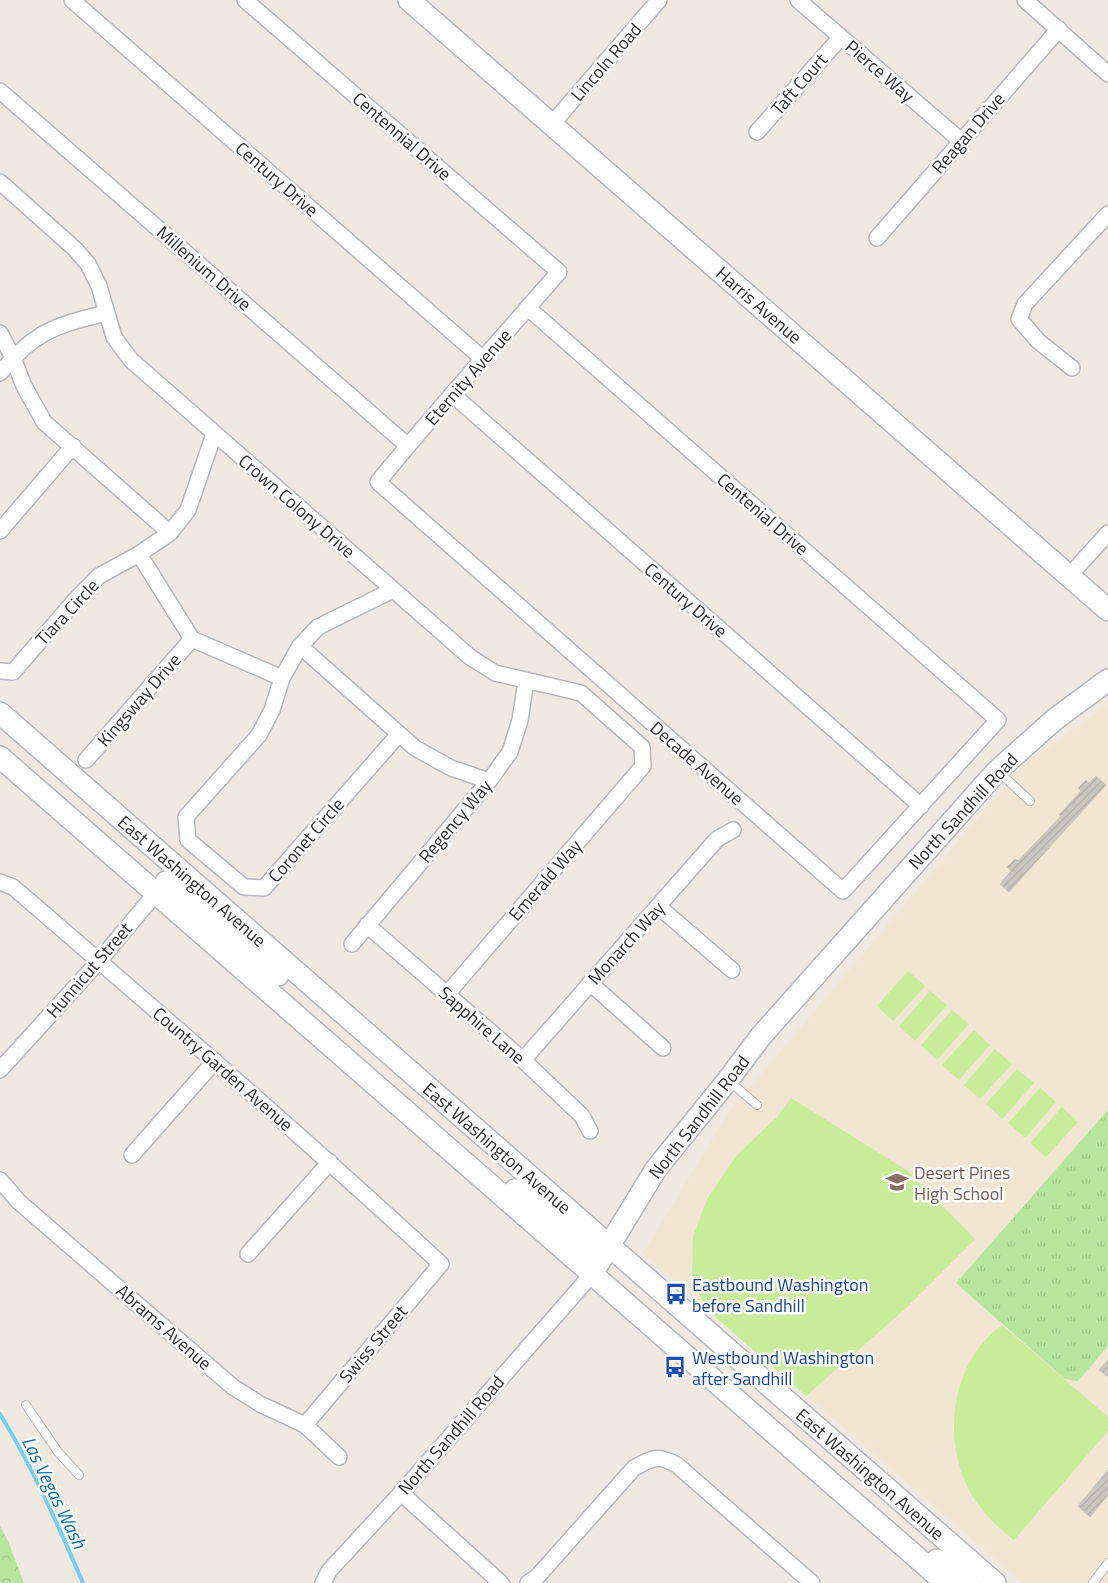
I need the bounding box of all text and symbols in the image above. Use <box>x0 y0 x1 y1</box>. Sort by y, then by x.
street label: Lincoln Road <box>564 17 648 107</box>
street label: Pierce Way <box>840 33 921 109</box>
street label: Taft Court <box>764 47 834 121</box>
street label: Centennial Drive <box>347 85 457 187</box>
street label: Reagan Drive <box>925 86 1011 180</box>
street label: Century Drive <box>229 135 325 223</box>
street label: Millenium Drive <box>151 219 257 317</box>
street label: Harris Avenue <box>710 260 808 350</box>
street label: Eternity Avenue <box>418 323 518 431</box>
street label: Crown Colony Drive <box>233 448 361 564</box>
street label: Centenial Drive <box>711 466 815 562</box>
street label: Century Drive <box>638 556 734 644</box>
street label: Tiara Circle <box>29 573 105 651</box>
street label: Kingsway Drive <box>91 647 187 753</box>
street label: Decade Avenue <box>644 715 750 811</box>
street label: North Sandhill Road <box>902 747 1024 875</box>
street label: Regency Way <box>412 773 498 869</box>
street label: Coronet Circle <box>262 792 350 888</box>
street label: East Washington Avenue <box>112 809 272 953</box>
street label: Emerald Way <box>502 833 588 927</box>
street label: Monarch Way <box>581 895 671 991</box>
street label: Hunnicut Street <box>40 916 139 1024</box>
street label: Sapphire Lane <box>433 980 531 1070</box>
street label: Country Garden Avenue <box>147 1000 299 1138</box>
street label: North Sandhill Road <box>642 1049 756 1185</box>
street label: East Washington Avenue <box>417 1076 577 1220</box>
place label: Desert Pines High School <box>914 1159 1010 1207</box>
school or university icon: Desert Pines High School <box>884 1169 910 1195</box>
place label: Eastbound Washington before Sandhill <box>692 1271 868 1319</box>
street label: Abrams Avenue <box>110 1278 218 1376</box>
bus stop icon: Eastbound Washington before Sandhill <box>663 1281 689 1307</box>
street label: Swiss Street <box>332 1299 414 1389</box>
place label: Westbound Washington after Sandhill <box>692 1344 874 1392</box>
bus stop icon: Westbound Washington after Sandhill <box>662 1354 688 1380</box>
street label: North Sandhill Road <box>391 1369 511 1501</box>
street label: East Washington Avenue <box>790 1402 950 1546</box>
water label: Las Vegas Wash <box>15 1431 95 1553</box>

